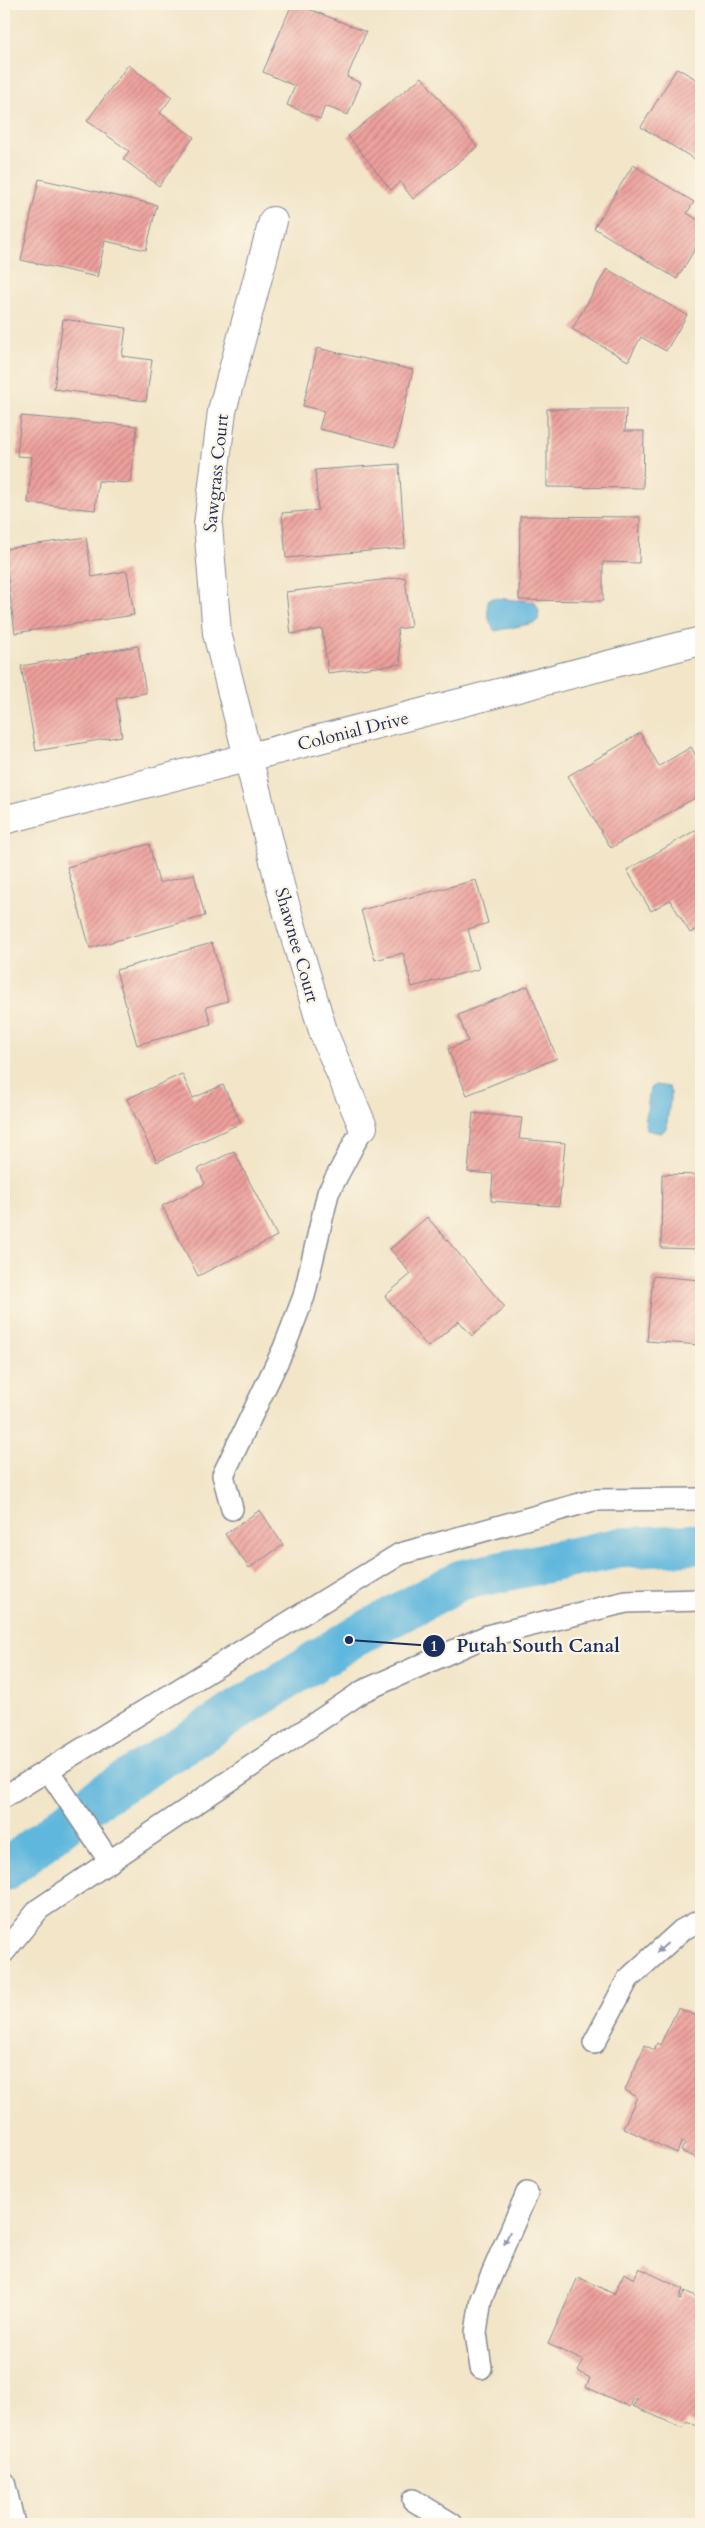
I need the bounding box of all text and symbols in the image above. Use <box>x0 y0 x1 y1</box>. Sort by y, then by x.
street label: Sawgrass Court <box>198 413 235 533</box>
street label: Colonial Drive <box>295 706 411 757</box>
street label: Shawnee Court <box>268 885 325 1006</box>
callout: Putah South Canal <box>422 1629 630 1663</box>
text: Putah South Canal <box>456 1633 620 1659</box>
text: 1 <box>430 1636 438 1656</box>
one-way arrow <box>655 1943 668 1954</box>
one-way arrow <box>503 2231 511 2245</box>

